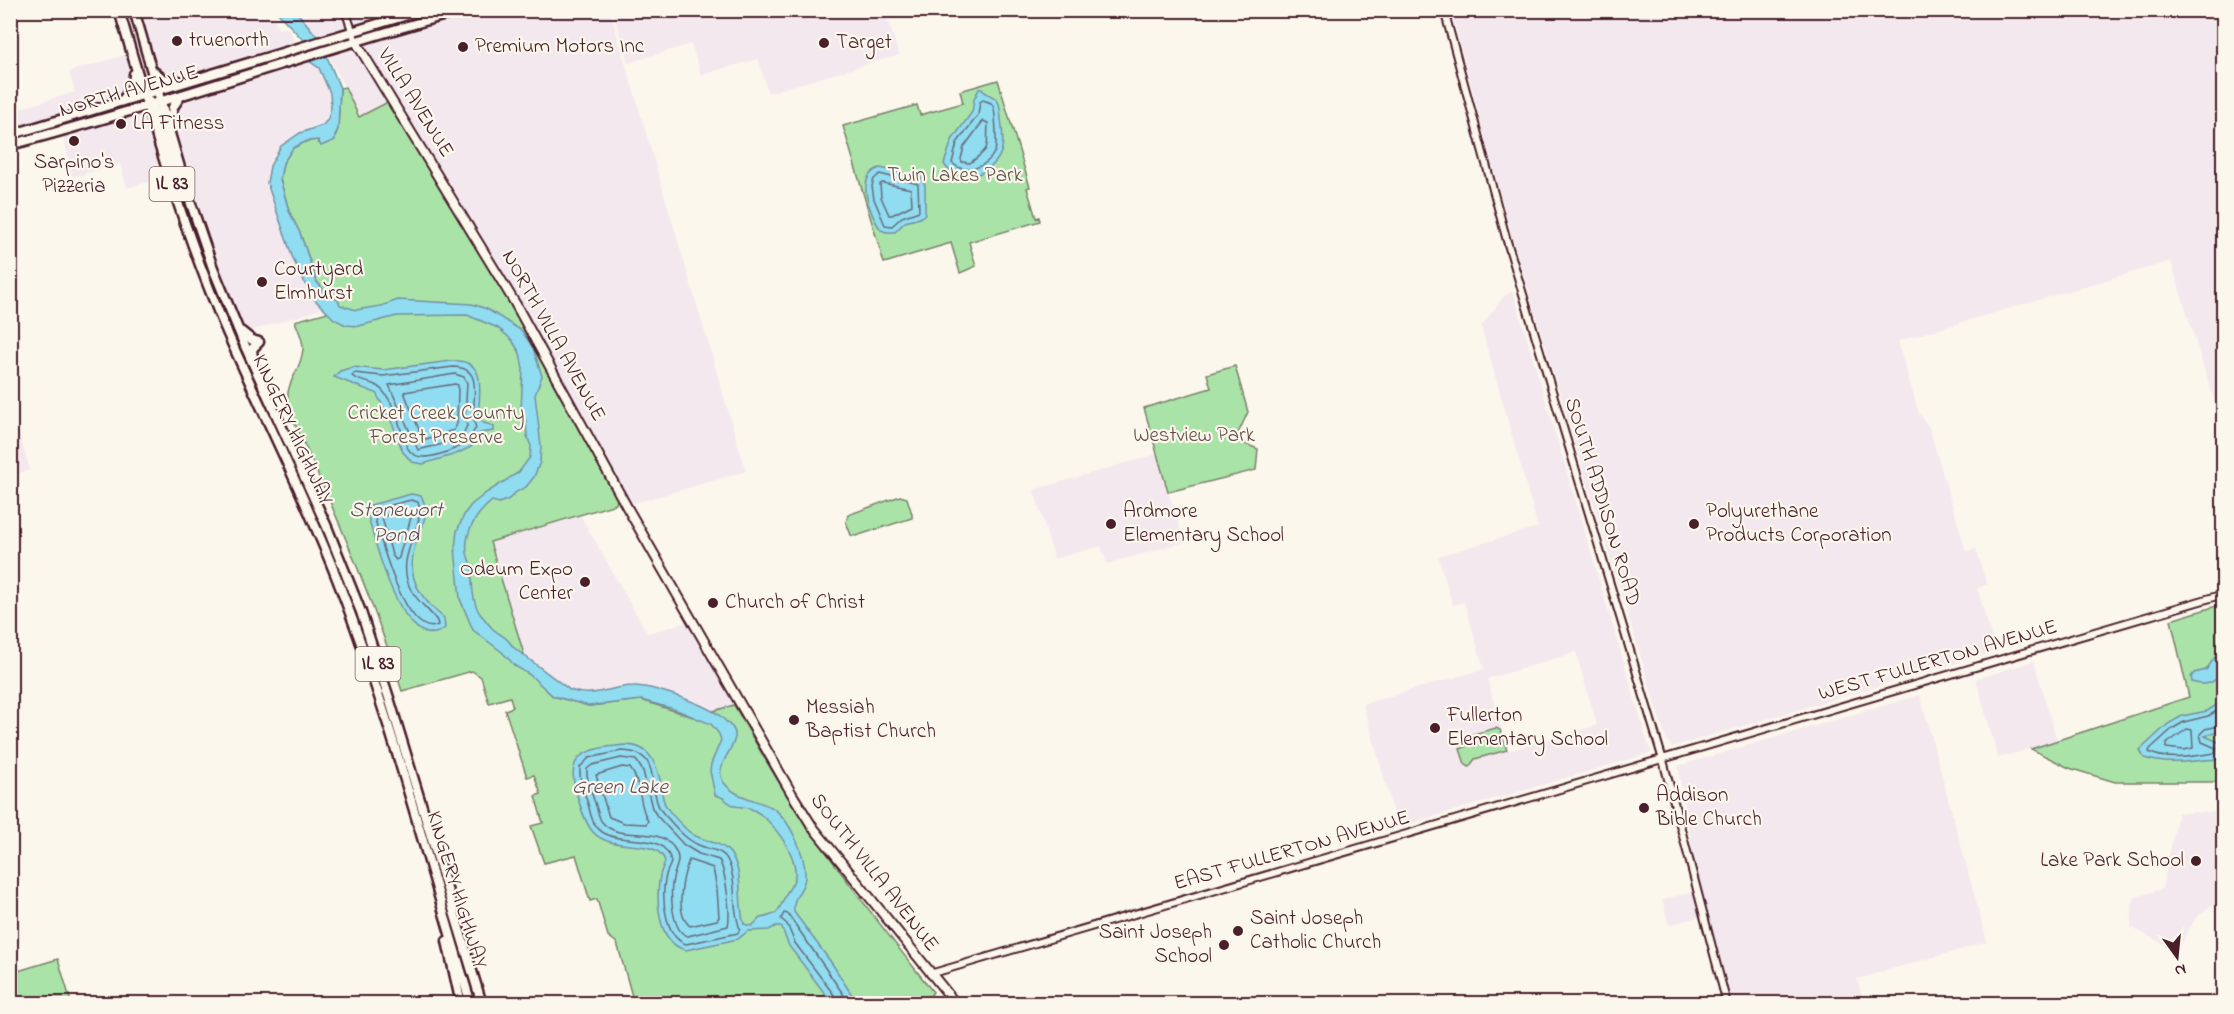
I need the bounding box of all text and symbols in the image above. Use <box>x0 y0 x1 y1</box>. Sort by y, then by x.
place label: truenorth <box>189 26 269 56</box>
place label: Target <box>836 28 892 60</box>
place label: Premium Motors Inc <box>475 32 645 62</box>
marker: truenorth <box>170 34 184 48</box>
marker: Target <box>817 36 831 50</box>
marker: Premium Motors Inc <box>456 40 470 54</box>
street label: VILLA AVENUE <box>369 42 461 164</box>
street label: NORTH AVENUE <box>56 58 202 126</box>
place label: LA Fitness <box>133 109 225 139</box>
marker: LA Fitness <box>114 117 128 131</box>
marker: Sarpino's Pizzeria <box>67 134 81 148</box>
place label: Sarpino's Pizzeria <box>34 148 114 202</box>
park label: Twin Lakes Park <box>887 161 1024 191</box>
road number: IL 83 <box>150 167 195 201</box>
street label: NORTH VILLA AVENUE <box>493 245 613 427</box>
place label: Courtyard Elmhurst <box>274 255 363 309</box>
marker: Courtyard Elmhurst <box>255 275 269 289</box>
street label: KINGERY HIGHWAY <box>244 350 340 511</box>
street label: SOUTH ADDISON ROAD <box>1556 394 1648 610</box>
park label: Cricket Creek County Forest Preserve <box>348 399 524 453</box>
park label: Westview Park <box>1133 421 1256 451</box>
water label: Stonewort Pond <box>349 495 445 552</box>
place label: Ardmore Elementary School <box>1123 497 1284 553</box>
place label: Polyurethane Products Corporation <box>1706 497 1892 551</box>
marker: Ardmore Elementary School <box>1104 517 1118 531</box>
marker: Polyurethane Products Corporation <box>1687 517 1701 531</box>
place label: Odeum Expo Center <box>460 555 573 609</box>
marker: Odeum Expo Center <box>578 575 592 589</box>
place label: Church of Christ <box>725 588 865 618</box>
marker: Church of Christ <box>706 596 720 610</box>
street label: WEST FULLERTON AVENUE <box>1815 612 2061 710</box>
road number: IL 83 <box>356 647 400 681</box>
place label: Messiah Baptist Church <box>805 693 936 747</box>
place label: Fullerton Elementary School <box>1446 701 1608 757</box>
marker: Messiah Baptist Church <box>787 713 801 727</box>
marker: Fullerton Elementary School <box>1428 721 1442 735</box>
water label: Green Lake <box>572 772 669 804</box>
place label: Addison Bible Church <box>1655 781 1762 835</box>
street label: SOUTH VILLA AVENUE <box>802 787 946 959</box>
marker: Addison Bible Church <box>1637 801 1651 815</box>
street label: EAST FULLERTON AVENUE <box>1171 803 1413 899</box>
street label: KINGERY HIGHWAY <box>418 808 494 973</box>
place label: Lake Park School <box>2040 846 2184 876</box>
marker: Lake Park School <box>2189 854 2203 868</box>
place label: Saint Joseph Catholic Church <box>1250 904 1381 958</box>
place label: Saint Joseph School <box>1099 918 1212 972</box>
marker: Saint Joseph Catholic Church <box>1231 924 1245 938</box>
north arrow <box>2147 927 2207 987</box>
marker: Saint Joseph School <box>1217 938 1231 952</box>
text: N <box>2172 957 2189 983</box>

